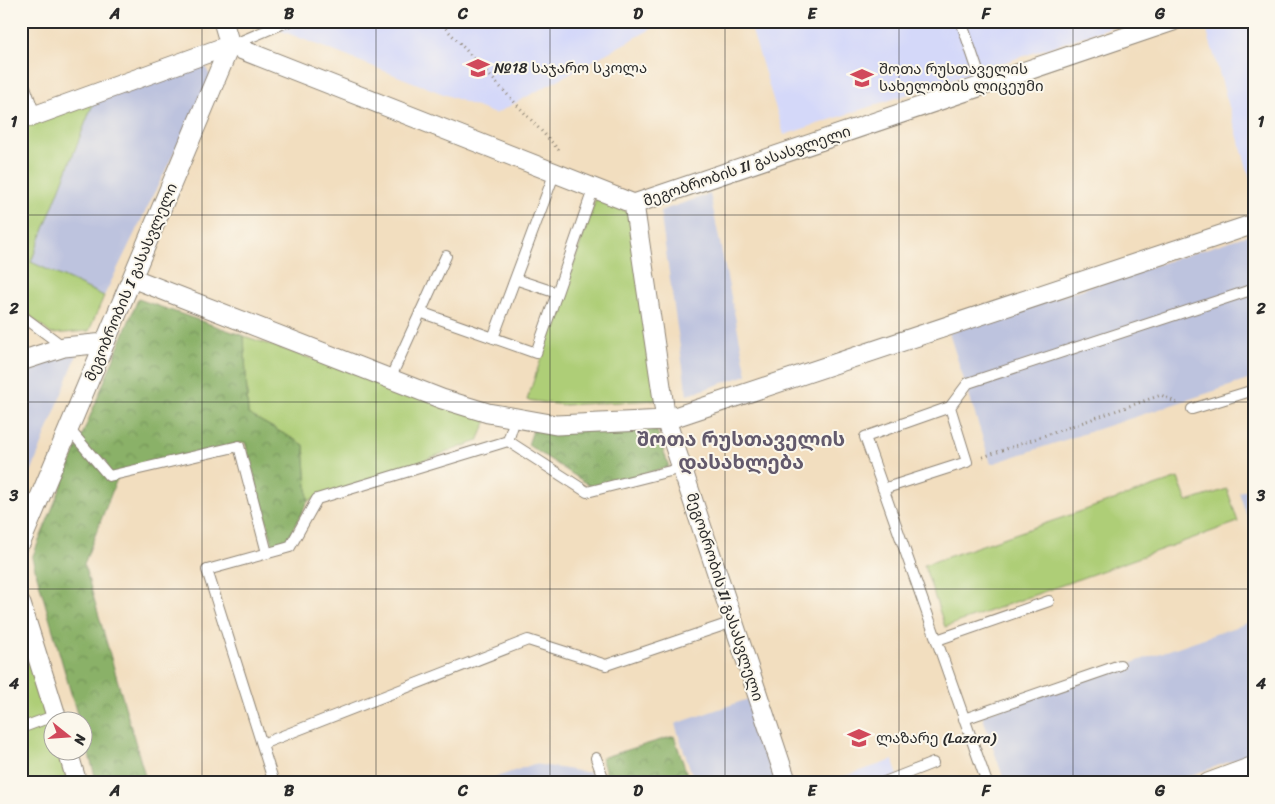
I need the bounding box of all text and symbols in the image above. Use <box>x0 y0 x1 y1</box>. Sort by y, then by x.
text: A <box>109 0 120 28</box>
text: B <box>284 0 295 28</box>
text: C <box>457 0 469 28</box>
text: D <box>633 0 643 28</box>
text: E <box>808 0 818 28</box>
text: F <box>981 0 992 28</box>
text: G <box>1154 0 1166 28</box>
school or university icon: №18 საჯარო სკოლა <box>465 55 491 81</box>
place label: №18 საჯარო სკოლა <box>494 55 647 81</box>
place label: შოთა რუსთაველის სახელობის ლიცეუმი <box>879 56 1044 99</box>
school or university icon: შოთა რუსთაველის სახელობის ლიცეუმი <box>849 65 875 91</box>
text: 1 <box>11 107 18 136</box>
text: 1 <box>1258 107 1265 136</box>
street label: მეგობრობის II გასასვლელი <box>640 118 854 214</box>
street label: მეგობრობის I გასასვლელი <box>77 179 185 385</box>
text: 2 <box>8 294 19 323</box>
text: 2 <box>1255 294 1266 323</box>
district label: შოთა რუსთაველის დასახლება <box>637 422 845 480</box>
text: 3 <box>9 481 19 510</box>
text: 3 <box>1256 481 1266 510</box>
street label: მეგობრობის II გასასვლელი <box>679 489 771 705</box>
text: 4 <box>8 669 19 698</box>
text: 4 <box>1255 669 1266 698</box>
north arrow <box>42 712 92 762</box>
school or university icon: ლაზარე (Lazara) <box>846 725 872 751</box>
place label: ლაზარე (Lazara) <box>876 725 996 751</box>
text: N <box>66 730 94 748</box>
text: A <box>109 776 120 804</box>
text: B <box>284 776 295 804</box>
text: C <box>457 776 469 804</box>
text: D <box>633 776 643 804</box>
text: E <box>808 776 818 804</box>
text: F <box>981 776 992 804</box>
text: G <box>1154 776 1166 804</box>

